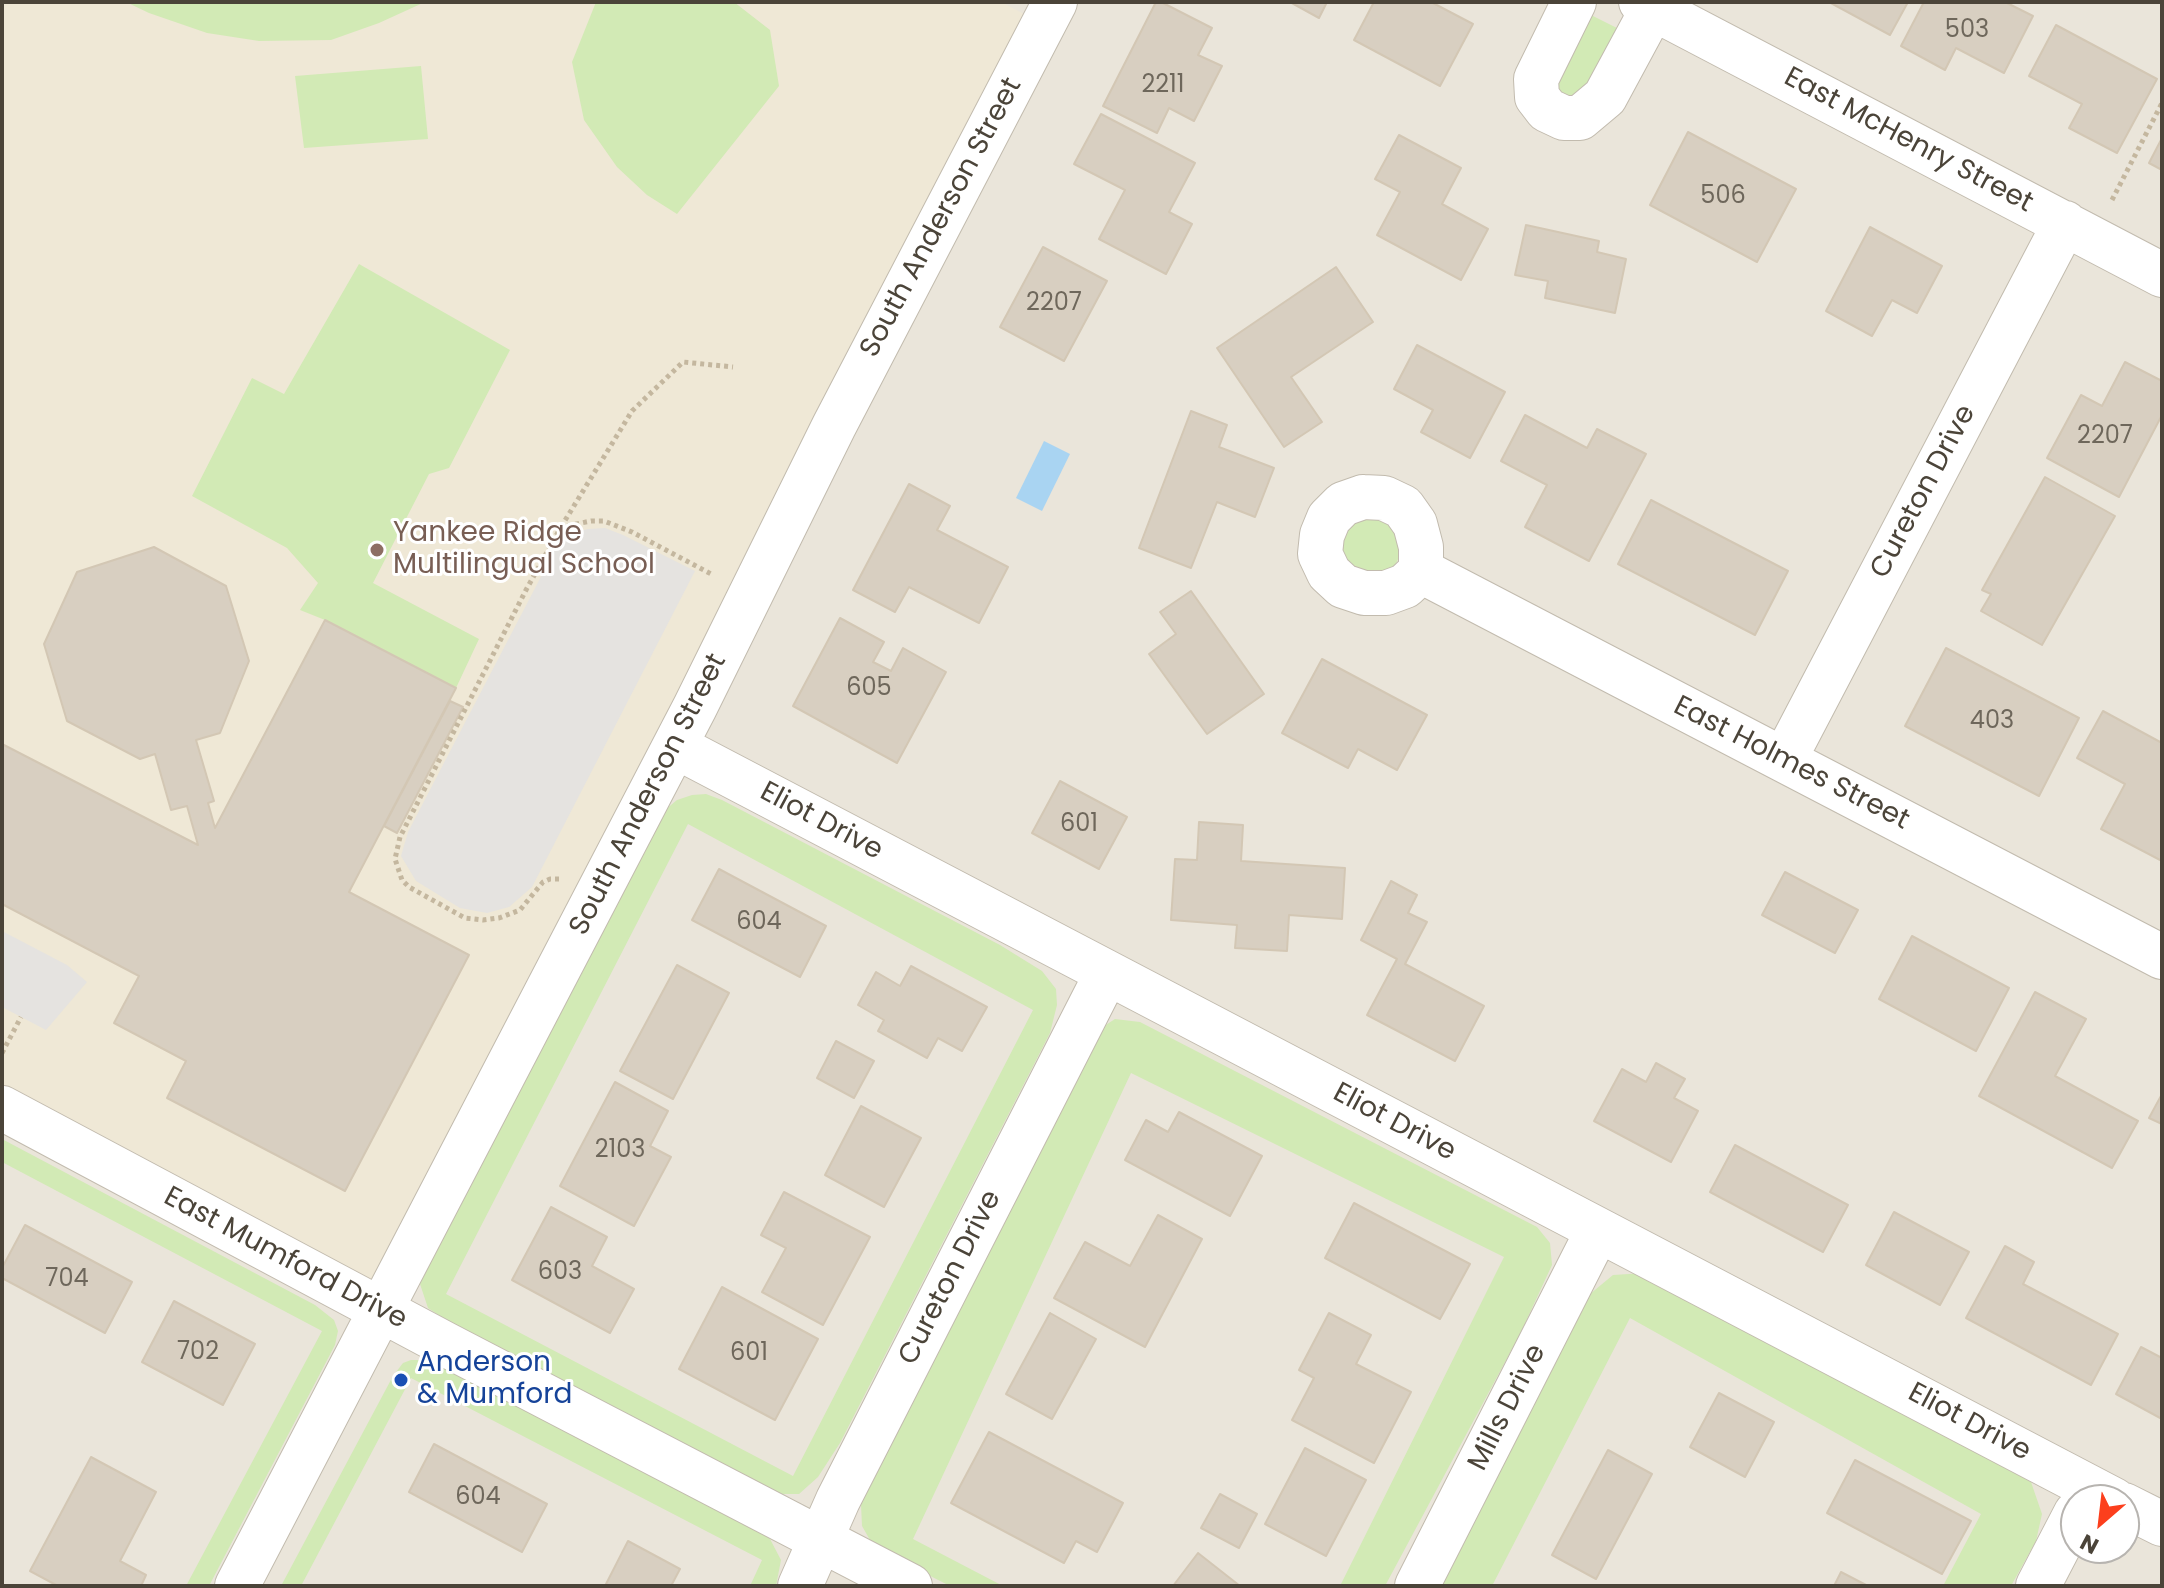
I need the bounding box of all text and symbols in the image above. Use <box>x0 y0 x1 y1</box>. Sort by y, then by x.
house number: 503 <box>1945 17 1989 45</box>
street label: East McHenry Street <box>1778 61 2038 221</box>
house number: 2211 <box>1142 72 1184 100</box>
street label: South Anderson Street <box>854 73 1030 363</box>
house number: 506 <box>1700 183 1746 211</box>
house number: 2207 <box>1026 290 1082 318</box>
street label: Cureton Drive <box>1864 400 1984 584</box>
house number: 2207 <box>2077 423 2133 451</box>
place label: Yankee Ridge Multilingual School <box>393 517 655 583</box>
marker: Yankee Ridge Multilingual School <box>368 541 386 559</box>
street label: South Anderson Street <box>563 649 735 941</box>
house number: 605 <box>846 675 892 703</box>
street label: East Holmes Street <box>1668 690 1914 838</box>
house number: 403 <box>1970 708 2014 736</box>
street label: Eliot Drive <box>754 776 888 868</box>
house number: 601 <box>1060 811 1098 839</box>
house number: 604 <box>736 909 782 937</box>
street label: Eliot Drive <box>1327 1077 1461 1169</box>
house number: 2103 <box>595 1137 645 1165</box>
street label: East Mumford Drive <box>158 1181 412 1337</box>
street label: Cureton Drive <box>893 1185 1009 1371</box>
house number: 603 <box>538 1259 582 1287</box>
house number: 704 <box>45 1266 89 1294</box>
house number: 702 <box>177 1339 219 1367</box>
street label: Mills Drive <box>1462 1339 1554 1477</box>
house number: 601 <box>730 1340 768 1368</box>
place label: Anderson & Mumford <box>417 1347 573 1413</box>
marker: Anderson & Mumford <box>392 1371 410 1389</box>
street label: Eliot Drive <box>1902 1377 2036 1469</box>
house number: 604 <box>455 1484 501 1512</box>
north arrow <box>2060 1484 2140 1564</box>
text: N <box>2075 1526 2104 1561</box>

